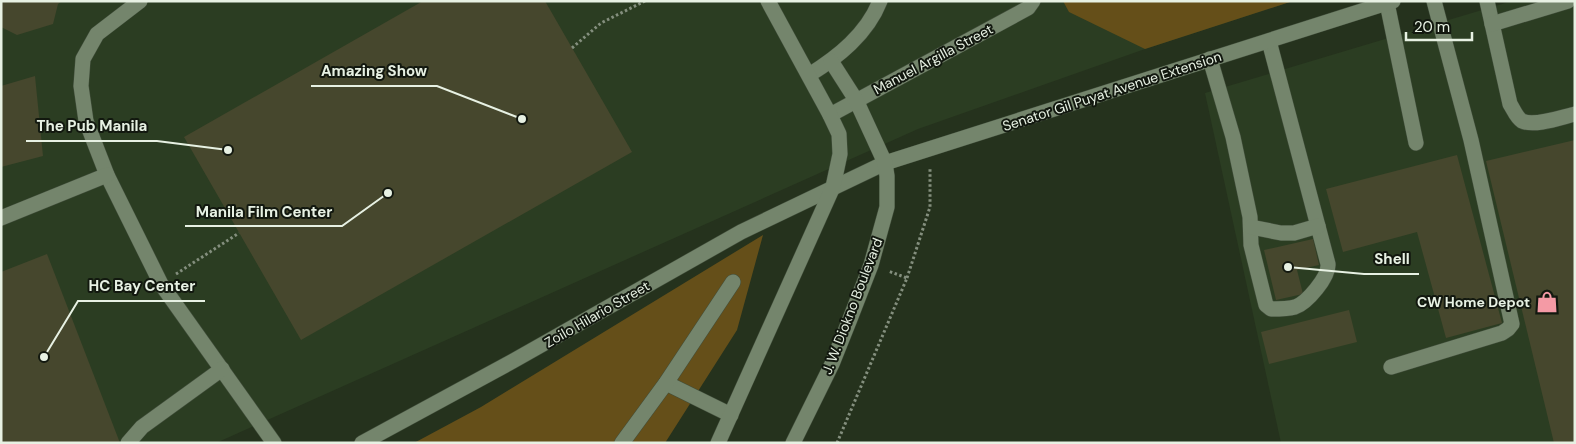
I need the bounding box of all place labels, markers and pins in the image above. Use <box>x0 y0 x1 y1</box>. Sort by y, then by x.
callout: Amazing Show <box>311 56 437 86</box>
callout: The Pub Manila <box>26 111 157 141</box>
callout: Manila Film Center <box>185 196 342 226</box>
callout: Shell <box>1364 244 1419 274</box>
callout: HC Bay Center <box>78 271 205 301</box>
shop icon: CW Home Depot <box>1534 289 1560 315</box>
place label: CW Home Depot <box>1417 293 1530 311</box>

